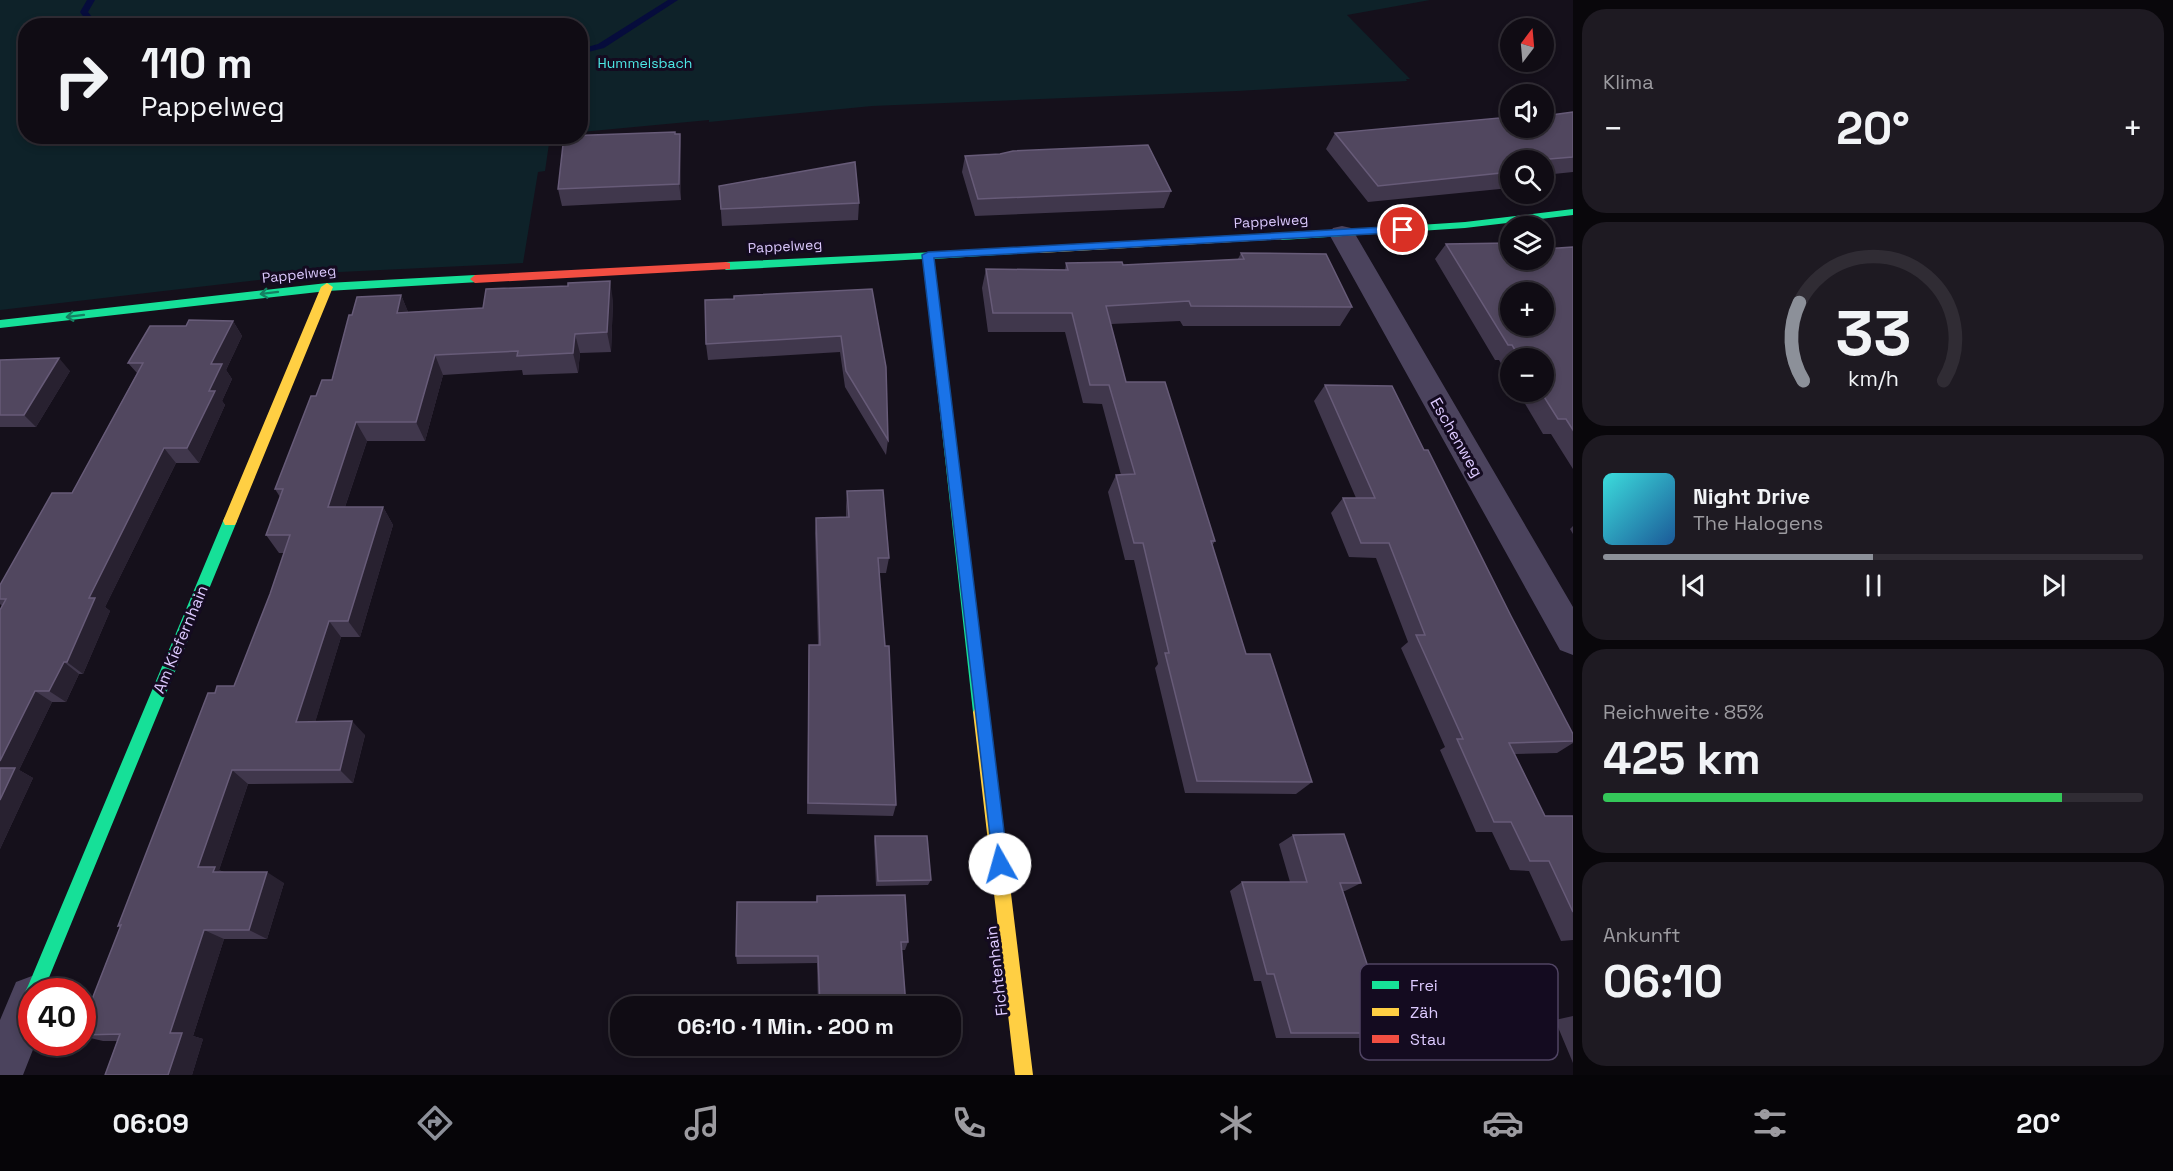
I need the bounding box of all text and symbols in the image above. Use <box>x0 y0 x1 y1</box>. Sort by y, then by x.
north arrow <box>1500 18 1554 72</box>
map controls <box>1500 18 1554 402</box>
text: 110 m <box>141 37 253 90</box>
icon: right <box>42 42 120 120</box>
park label: Hummelsbach <box>598 54 692 72</box>
text: Klima <box>1603 69 1654 95</box>
button: sound <box>1500 84 1554 138</box>
text: Pappelweg <box>141 89 285 124</box>
text: 20° <box>1836 100 1910 157</box>
text: − <box>1603 108 1623 150</box>
text: + <box>2123 108 2143 150</box>
button: search <box>1500 150 1554 204</box>
pin <box>1377 204 1428 255</box>
street label: Pappelweg <box>1233 210 1309 232</box>
icon: arrive <box>1386 213 1419 246</box>
button: layers <box>1500 216 1554 270</box>
street label: Pappelweg <box>747 235 823 257</box>
street label: Pappelweg <box>261 261 337 287</box>
button: + <box>1500 282 1554 336</box>
one-way arrow <box>259 288 279 299</box>
text: 33 <box>1835 294 1911 373</box>
one-way arrow <box>65 310 85 321</box>
button: − <box>1500 348 1554 402</box>
text: km/h <box>1847 366 1899 393</box>
street label: Eschenweg <box>1425 394 1488 481</box>
text: Night Drive <box>1693 482 1810 510</box>
text: The Halogens <box>1693 510 1823 536</box>
icon: previous <box>1677 569 1710 602</box>
icon: pause <box>1857 569 1890 602</box>
icon: next <box>2037 569 2070 602</box>
street label: Am Kiefernhain <box>148 582 213 696</box>
text: Reichweite · 85% <box>1603 699 1764 725</box>
text: 425 km <box>1603 730 1761 787</box>
position arrow <box>968 832 1032 896</box>
text: Ankunft <box>1603 922 1681 948</box>
street label: Fichtenhain <box>981 925 1012 1017</box>
text: 06:10 <box>1603 953 1723 1010</box>
legend <box>1360 964 1558 1060</box>
text: Frei <box>1410 975 1438 996</box>
speed limit sign: 40 <box>18 978 96 1056</box>
text: Zäh <box>1410 1002 1438 1023</box>
text: 06:10 · 1 Min. · 200 m <box>677 1012 894 1040</box>
text: Stau <box>1410 1029 1446 1050</box>
icon: directions <box>414 1102 456 1144</box>
icon: music <box>681 1102 723 1144</box>
icon: phone <box>948 1102 990 1144</box>
icon: climate <box>1215 1102 1257 1144</box>
icon: car <box>1482 1102 1524 1144</box>
icon: filters <box>1749 1102 1791 1144</box>
text: 06:09 <box>113 1106 189 1141</box>
text: 20° <box>2016 1106 2060 1141</box>

